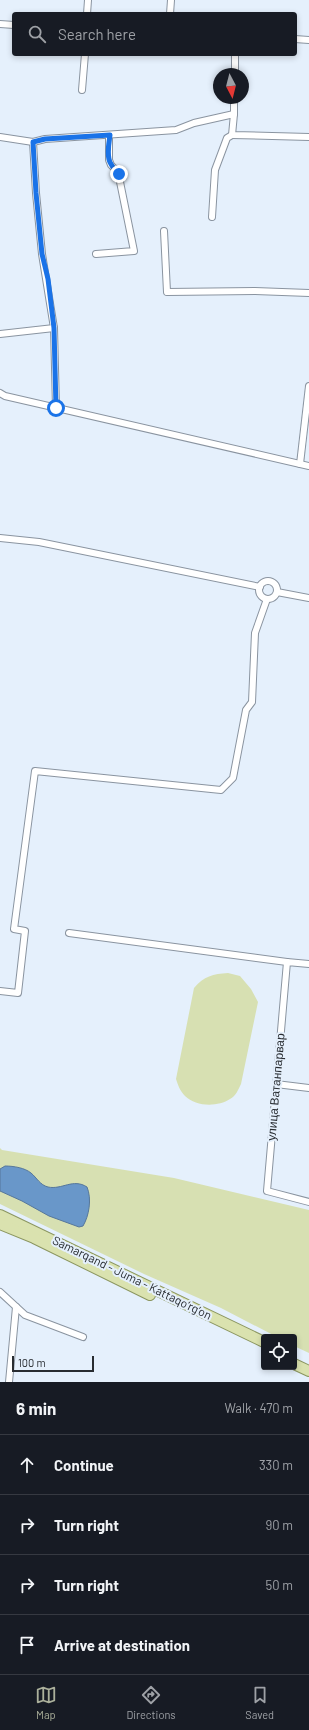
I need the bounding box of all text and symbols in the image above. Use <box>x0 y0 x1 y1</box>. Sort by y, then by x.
search box <box>12 12 297 56</box>
icon: search <box>26 23 48 45</box>
text: Search here <box>58 25 136 43</box>
north arrow <box>213 68 249 104</box>
route end <box>110 165 128 183</box>
route start <box>47 399 65 417</box>
street label: улица Ватанпарвар <box>263 1032 288 1141</box>
street label: Samarqand - Juma - Kattaqo‘rg‘on <box>51 1232 214 1322</box>
map controls <box>261 1334 297 1370</box>
button: locate <box>261 1334 297 1370</box>
scale bar <box>12 1354 94 1373</box>
text: 100 m <box>18 1356 46 1369</box>
text: 6 min <box>16 1398 56 1418</box>
text: Walk · 470 m <box>225 1400 293 1416</box>
icon: ahead <box>16 1454 38 1476</box>
text: Continue <box>54 1456 114 1474</box>
text: 330 m <box>259 1457 293 1473</box>
icon: right <box>16 1514 38 1536</box>
text: Turn right <box>54 1516 119 1534</box>
text: 90 m <box>266 1517 293 1533</box>
icon: right <box>16 1574 38 1596</box>
text: Turn right <box>54 1576 119 1594</box>
text: 50 m <box>266 1577 293 1593</box>
icon: arrive <box>16 1634 38 1656</box>
text: Arrive at destination <box>54 1636 190 1654</box>
tab: Map <box>35 1684 57 1721</box>
tab: Directions <box>126 1684 176 1721</box>
tab: Saved <box>245 1684 274 1721</box>

